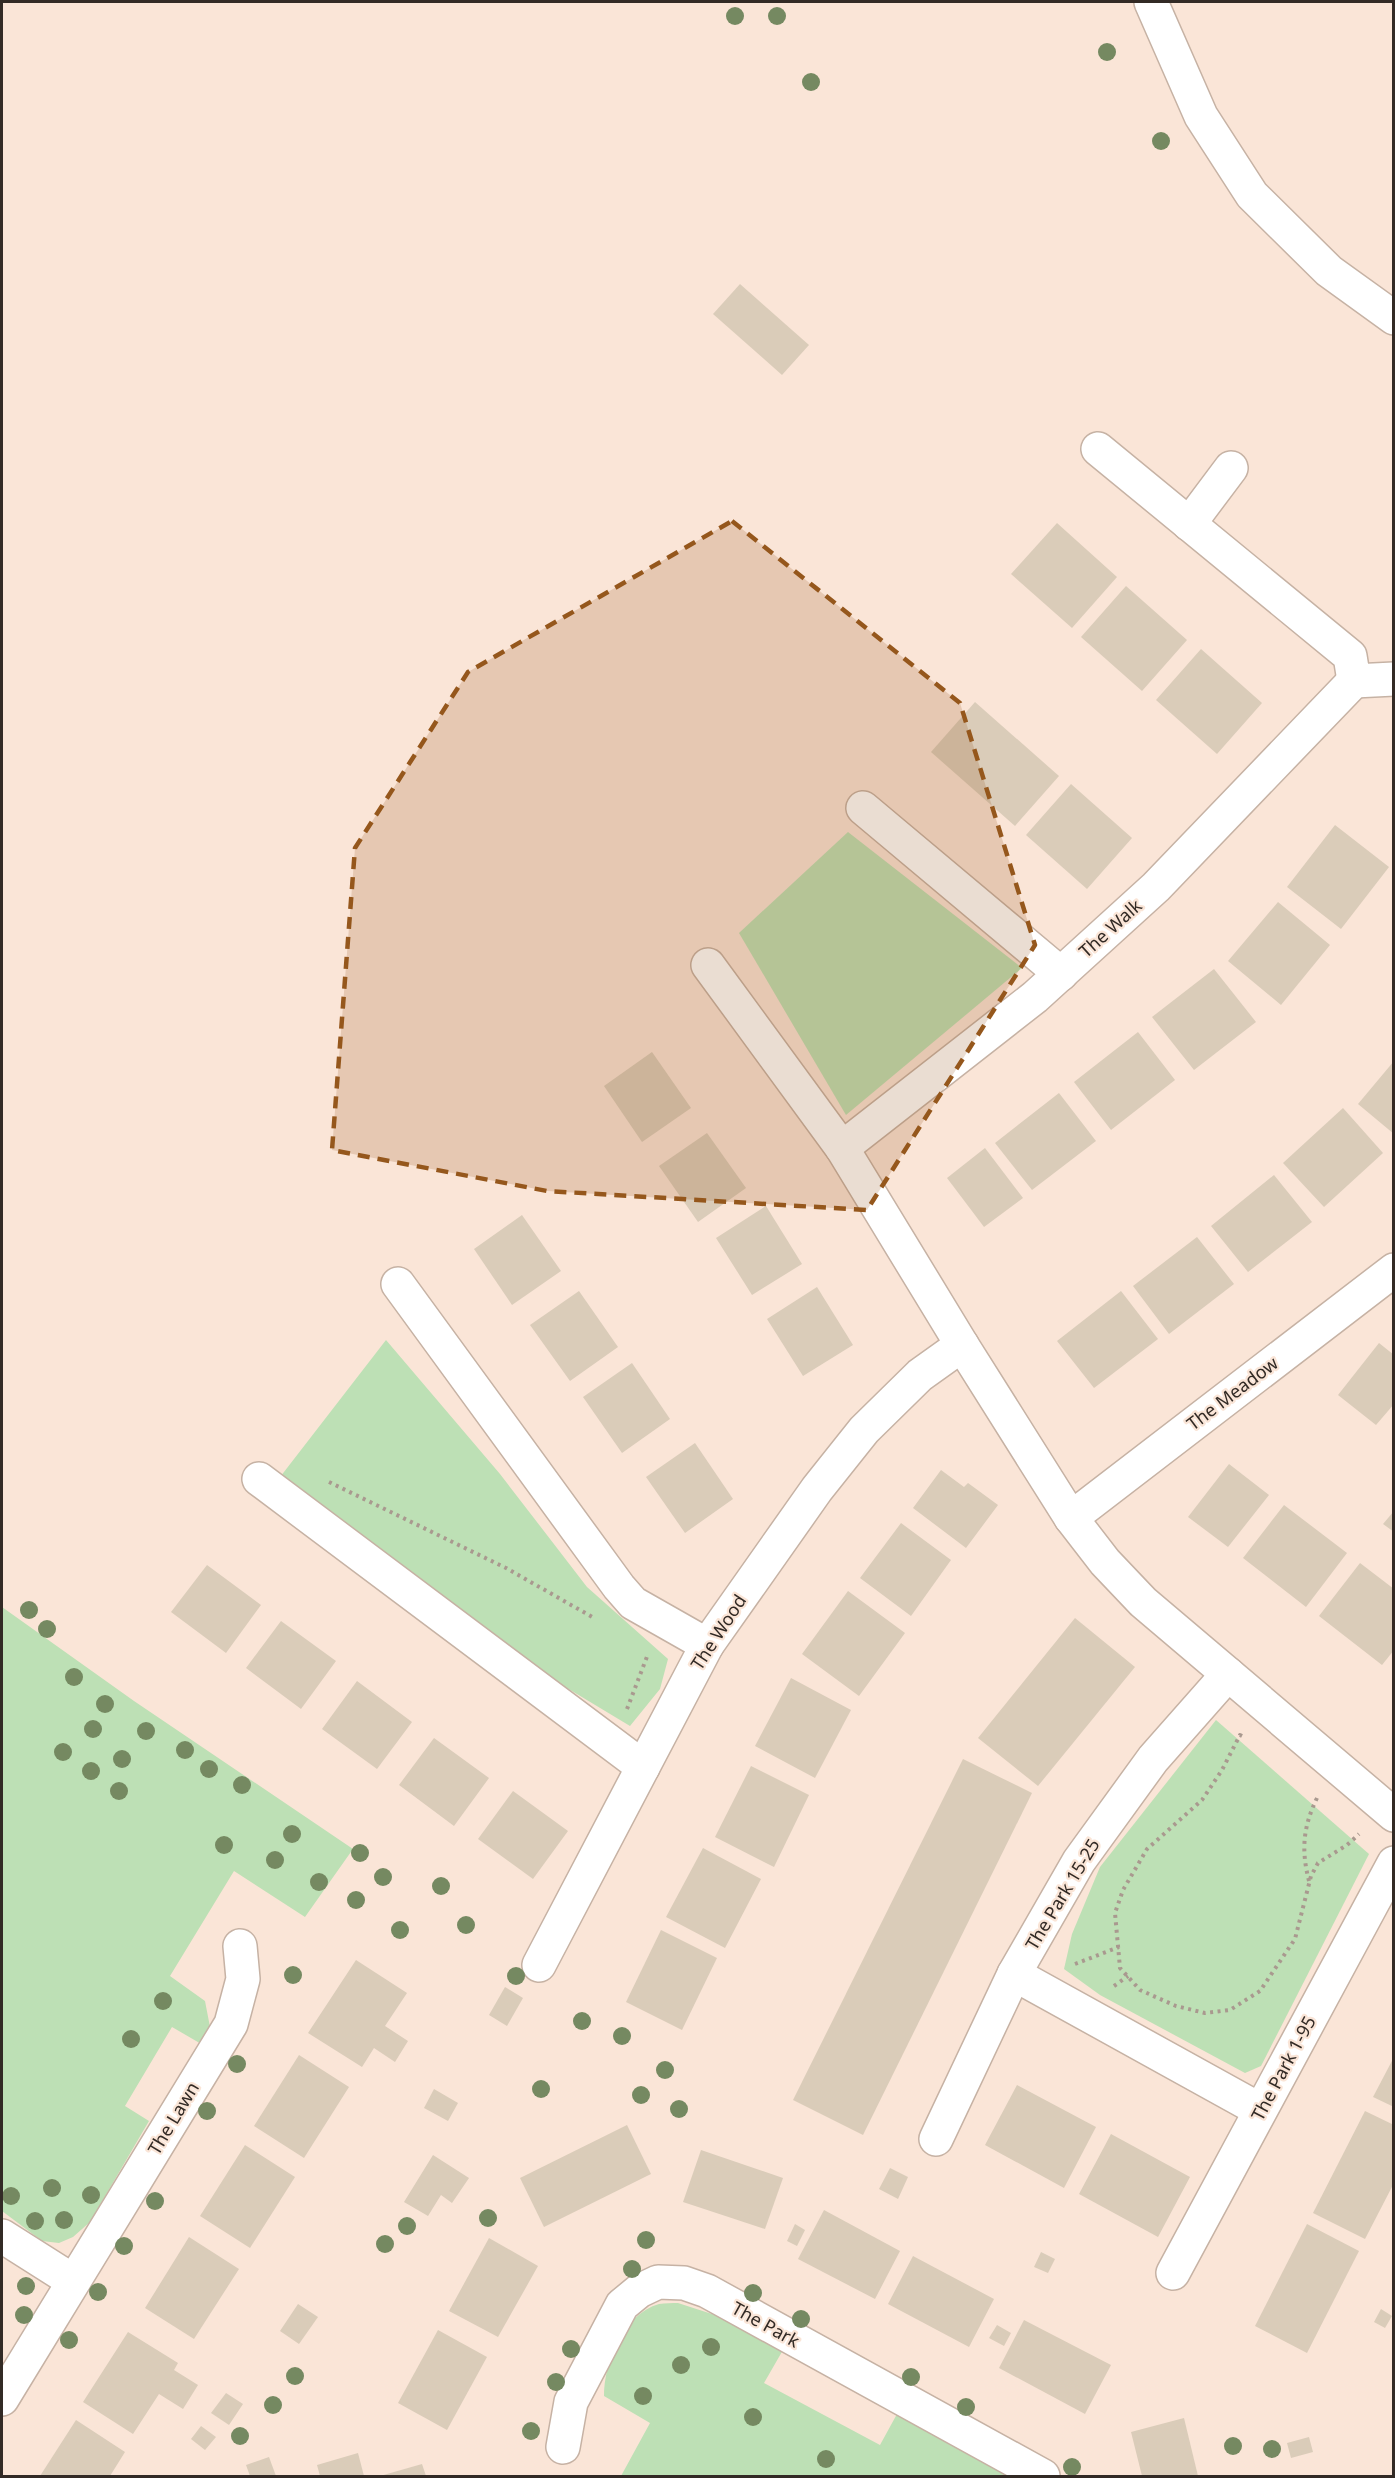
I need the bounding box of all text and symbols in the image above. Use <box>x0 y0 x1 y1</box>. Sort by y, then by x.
street label: The Walk <box>1073 893 1147 963</box>
street label: The Meadow <box>1182 1351 1282 1435</box>
street label: The Wood <box>685 1590 751 1674</box>
street label: The Park 15-25 <box>1019 1834 1105 1954</box>
street label: The Park 1-95 <box>1245 2011 1321 2125</box>
street label: The Lawn <box>142 2077 204 2159</box>
street label: The Park <box>728 2296 805 2353</box>

